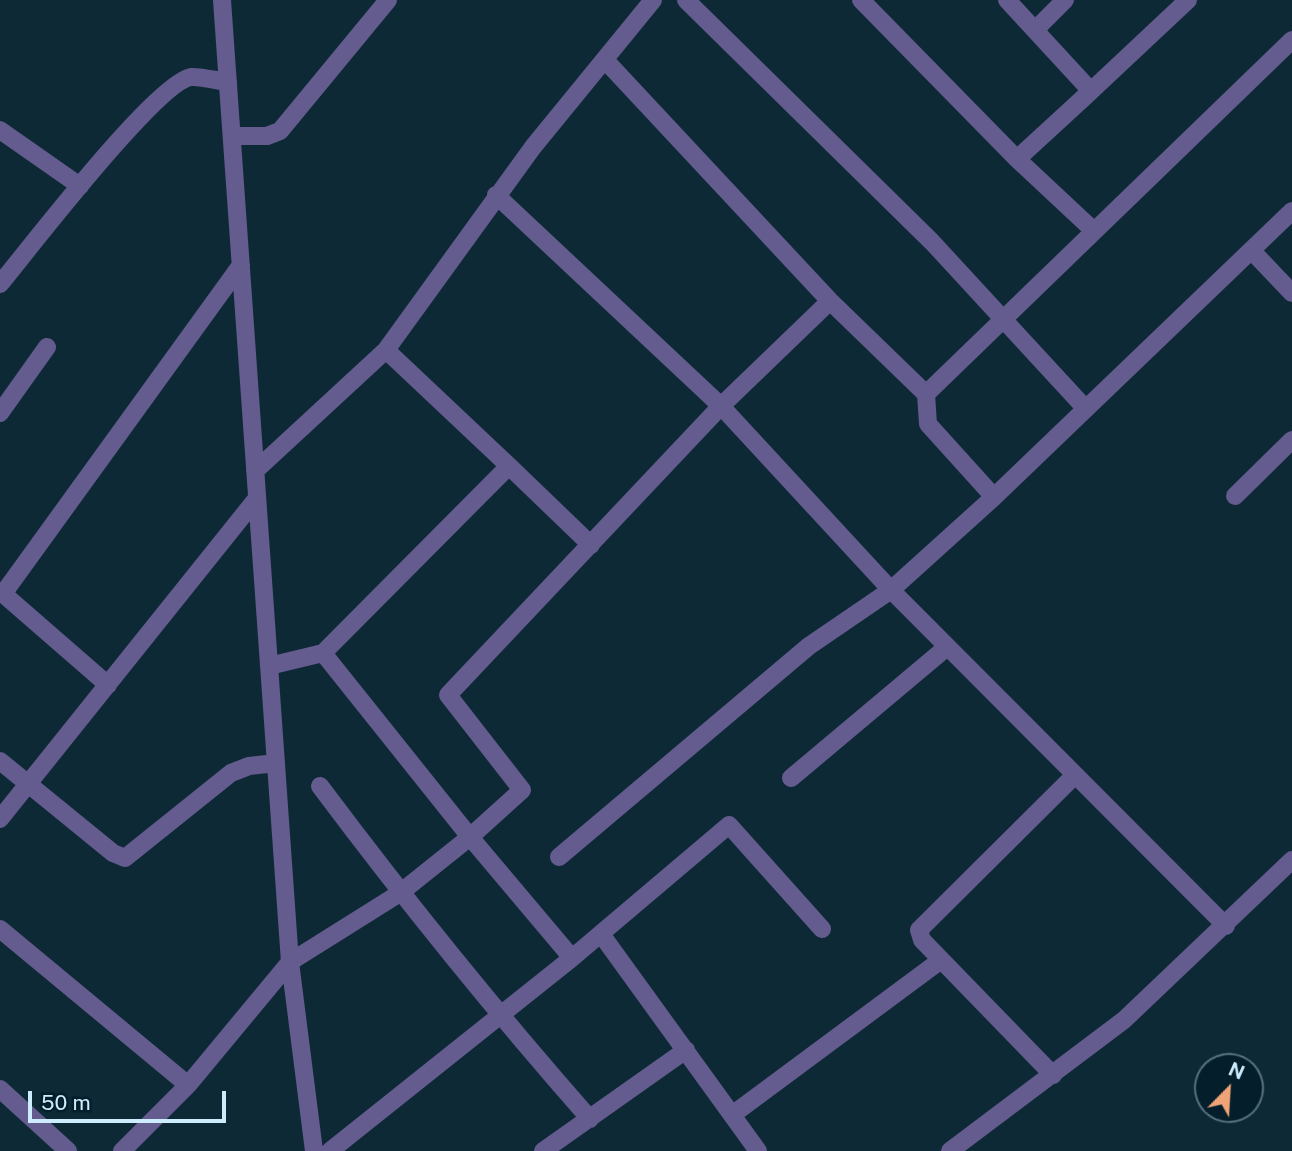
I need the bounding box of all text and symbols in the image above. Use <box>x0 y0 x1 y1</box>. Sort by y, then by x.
north arrow <box>1194 1053 1264 1123</box>
text: N <box>1225 1058 1248 1084</box>
scale bar <box>32 1078 229 1122</box>
text: 50 m <box>41 1090 91 1115</box>

